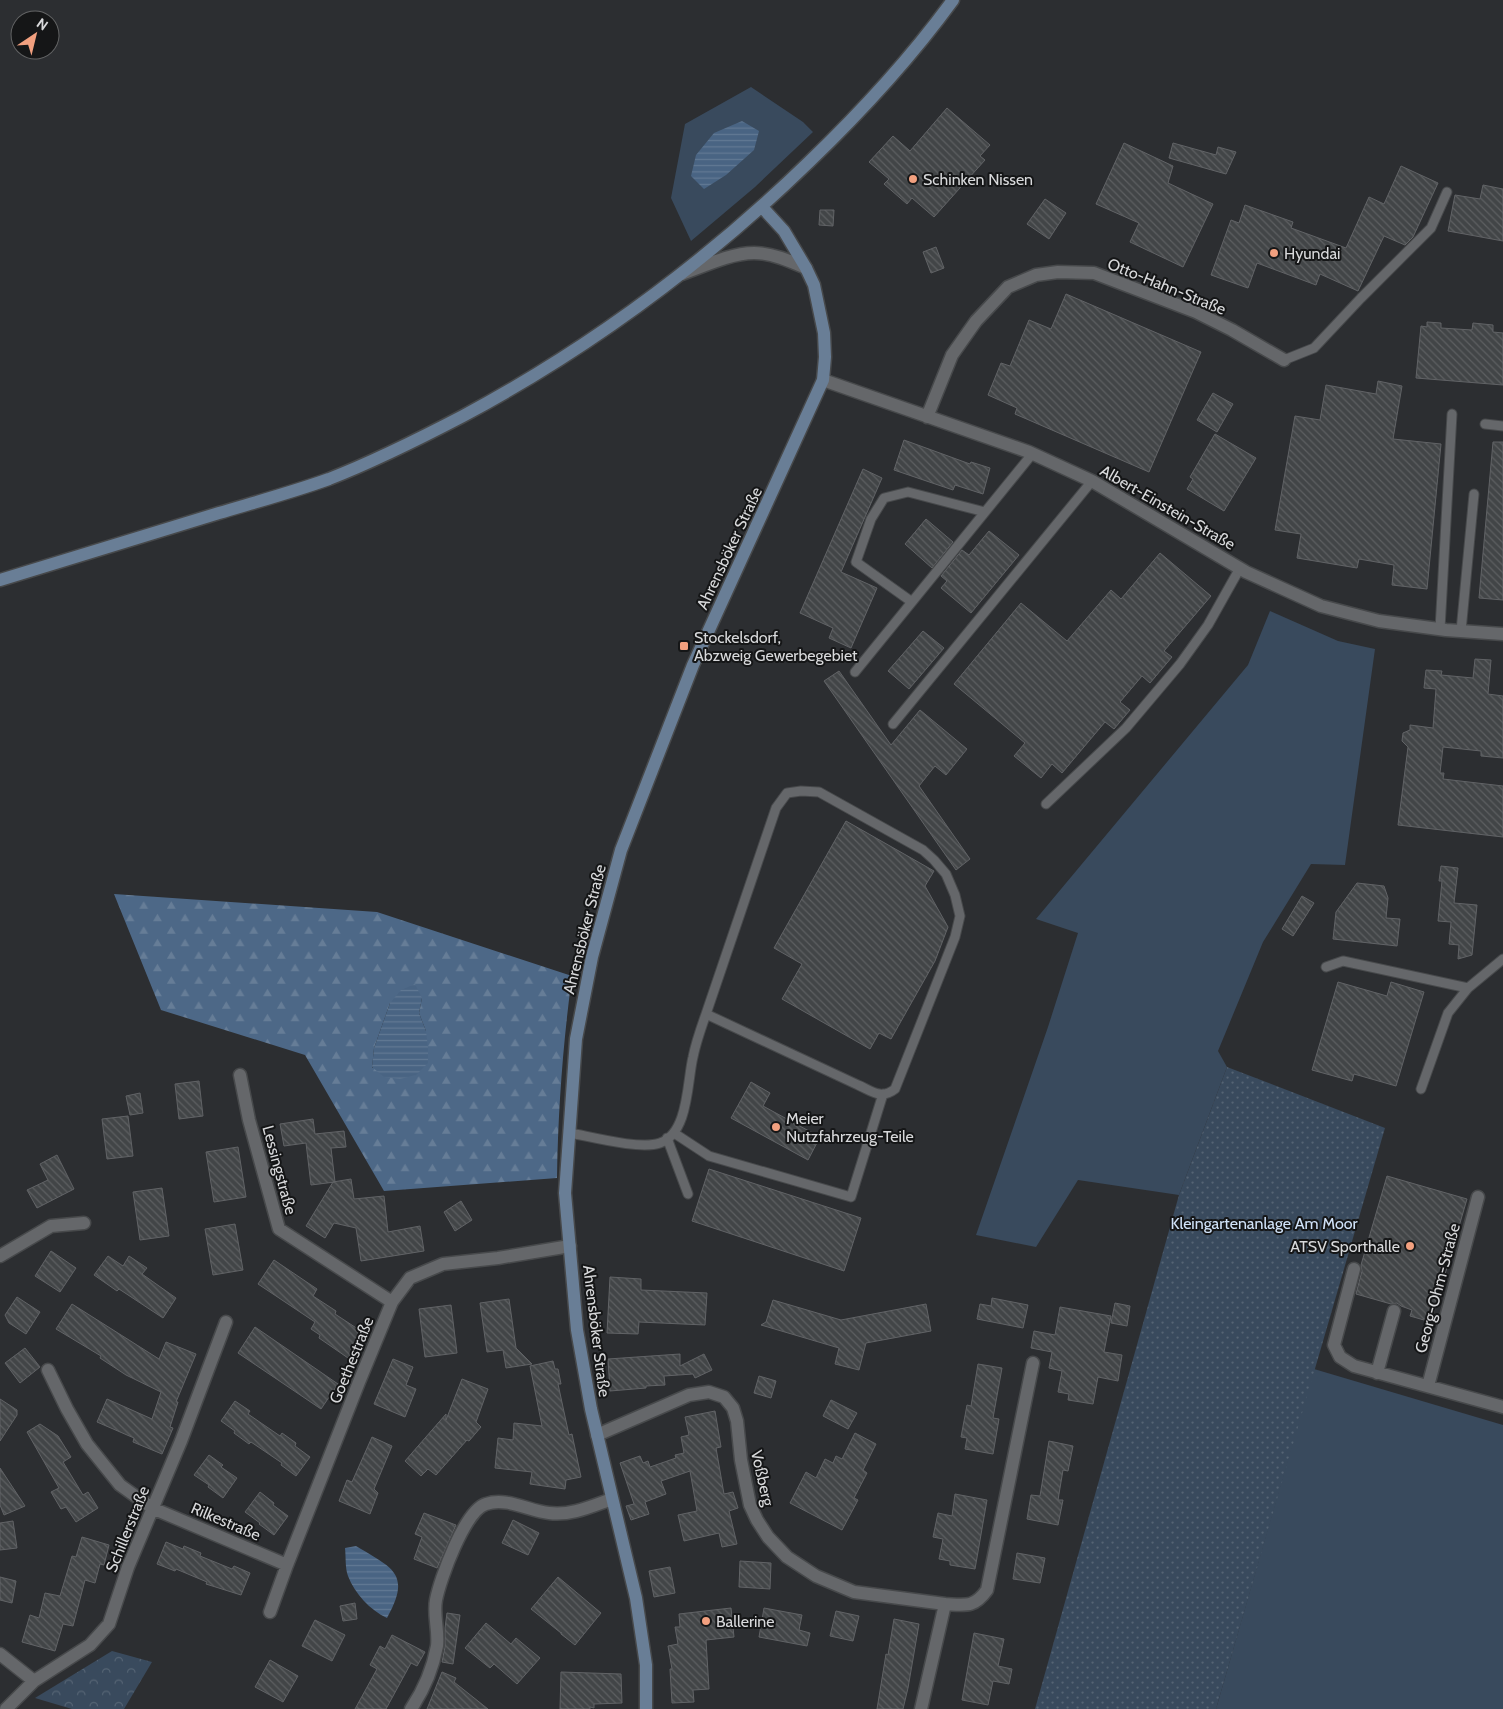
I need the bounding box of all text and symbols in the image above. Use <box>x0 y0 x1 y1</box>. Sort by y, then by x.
north arrow <box>10 10 60 60</box>
text: N <box>33 14 52 35</box>
place label: Schinken Nissen <box>923 170 1033 189</box>
marker: Schinken Nissen <box>907 173 919 185</box>
place label: Hyundai <box>1284 244 1341 263</box>
marker: Hyundai <box>1268 247 1280 259</box>
street label: Otto-Hahn-Straße <box>1105 254 1229 319</box>
street label: Albert-Einstein-Straße <box>1097 461 1239 554</box>
street label: Ahrensböker Straße <box>693 484 766 612</box>
place label: Stockelsdorf, Abzweig Gewerbegebiet <box>694 628 858 665</box>
marker: Stockelsdorf, Abzweig Gewerbegebiet <box>678 640 690 652</box>
street label: Ahrensböker Straße <box>559 862 610 996</box>
place label: Meier Nutzfahrzeug-Teile <box>786 1109 914 1146</box>
marker: Meier Nutzfahrzeug-Teile <box>770 1121 782 1133</box>
street label: Lessingstraße <box>258 1123 301 1217</box>
park label: Kleingartenanlage Am Moor <box>1170 1214 1359 1233</box>
street label: Georg-Ohm-Straße <box>1411 1221 1464 1355</box>
place label: ATSV Sporthalle <box>1290 1237 1400 1256</box>
marker: ATSV Sporthalle <box>1404 1240 1416 1252</box>
street label: Ahrensböker Straße <box>579 1264 614 1398</box>
street label: Goethestraße <box>325 1314 377 1406</box>
street label: Voßberg <box>747 1448 778 1509</box>
street label: Schillerstraße <box>102 1483 153 1575</box>
street label: Rilkestraße <box>188 1498 263 1545</box>
place label: Ballerine <box>716 1612 774 1631</box>
marker: Ballerine <box>700 1615 712 1627</box>

